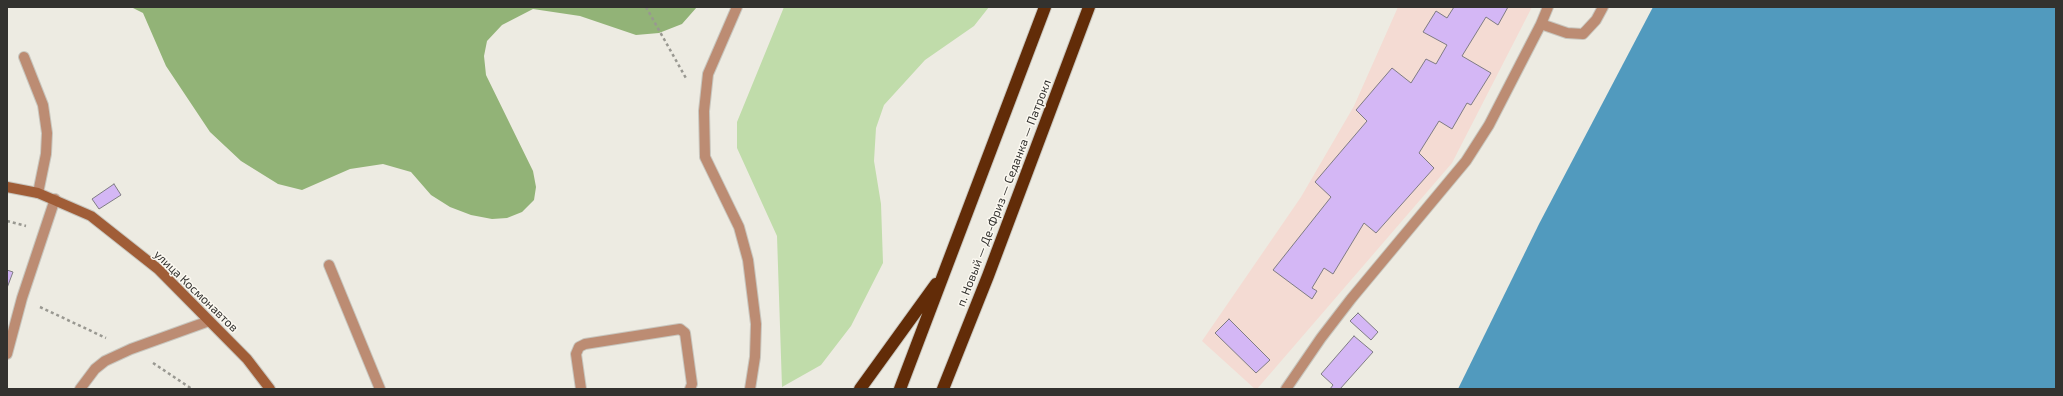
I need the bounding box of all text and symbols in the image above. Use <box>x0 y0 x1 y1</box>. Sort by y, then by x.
street label: п. Новый — Де-Фриз — Седанка — Патрокл <box>954 77 1054 309</box>
street label: улица Космонавтов <box>151 247 241 335</box>

